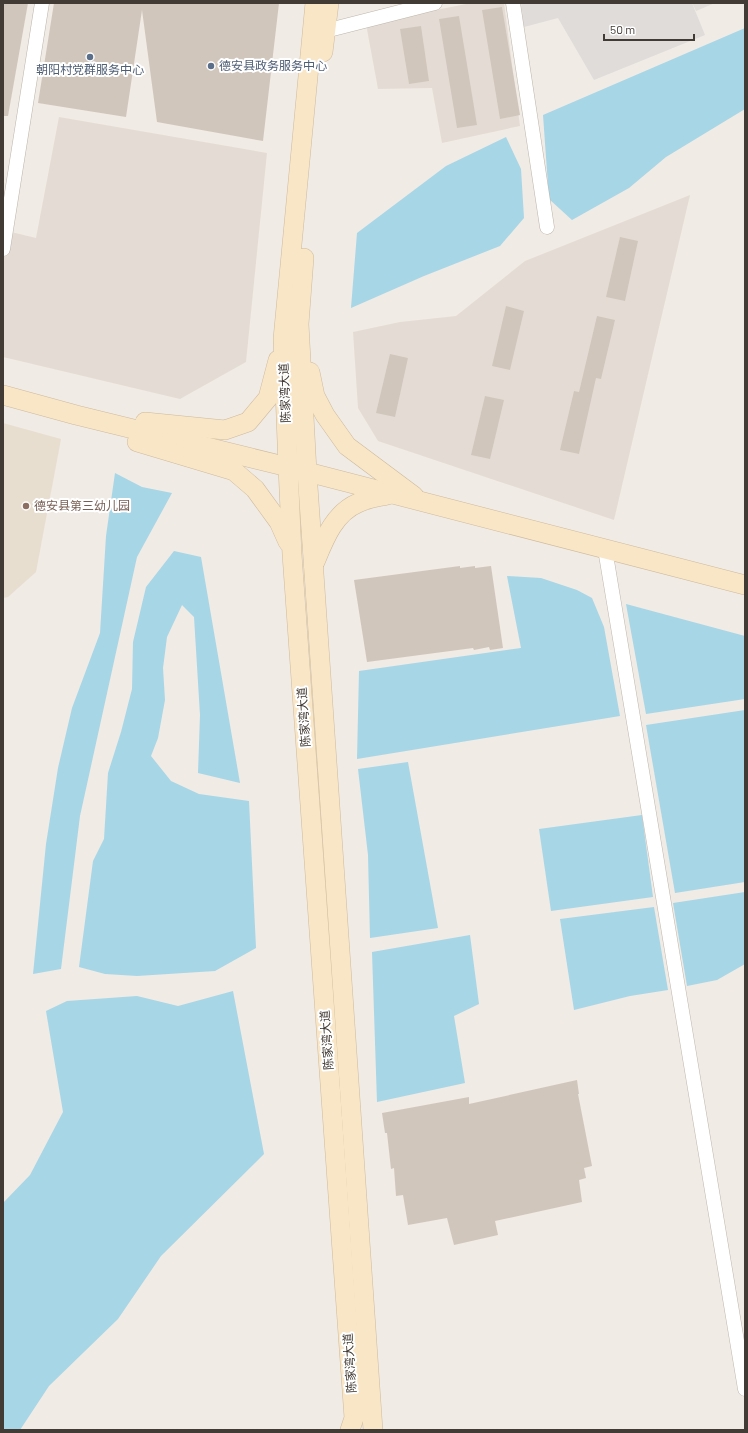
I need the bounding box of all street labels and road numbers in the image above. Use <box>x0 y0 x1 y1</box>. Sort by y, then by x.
street label: 陈家湾大道 <box>276 363 292 423</box>
street label: 陈家湾大道 <box>294 687 312 747</box>
street label: 陈家湾大道 <box>317 1010 335 1070</box>
street label: 陈家湾大道 <box>340 1333 358 1393</box>

